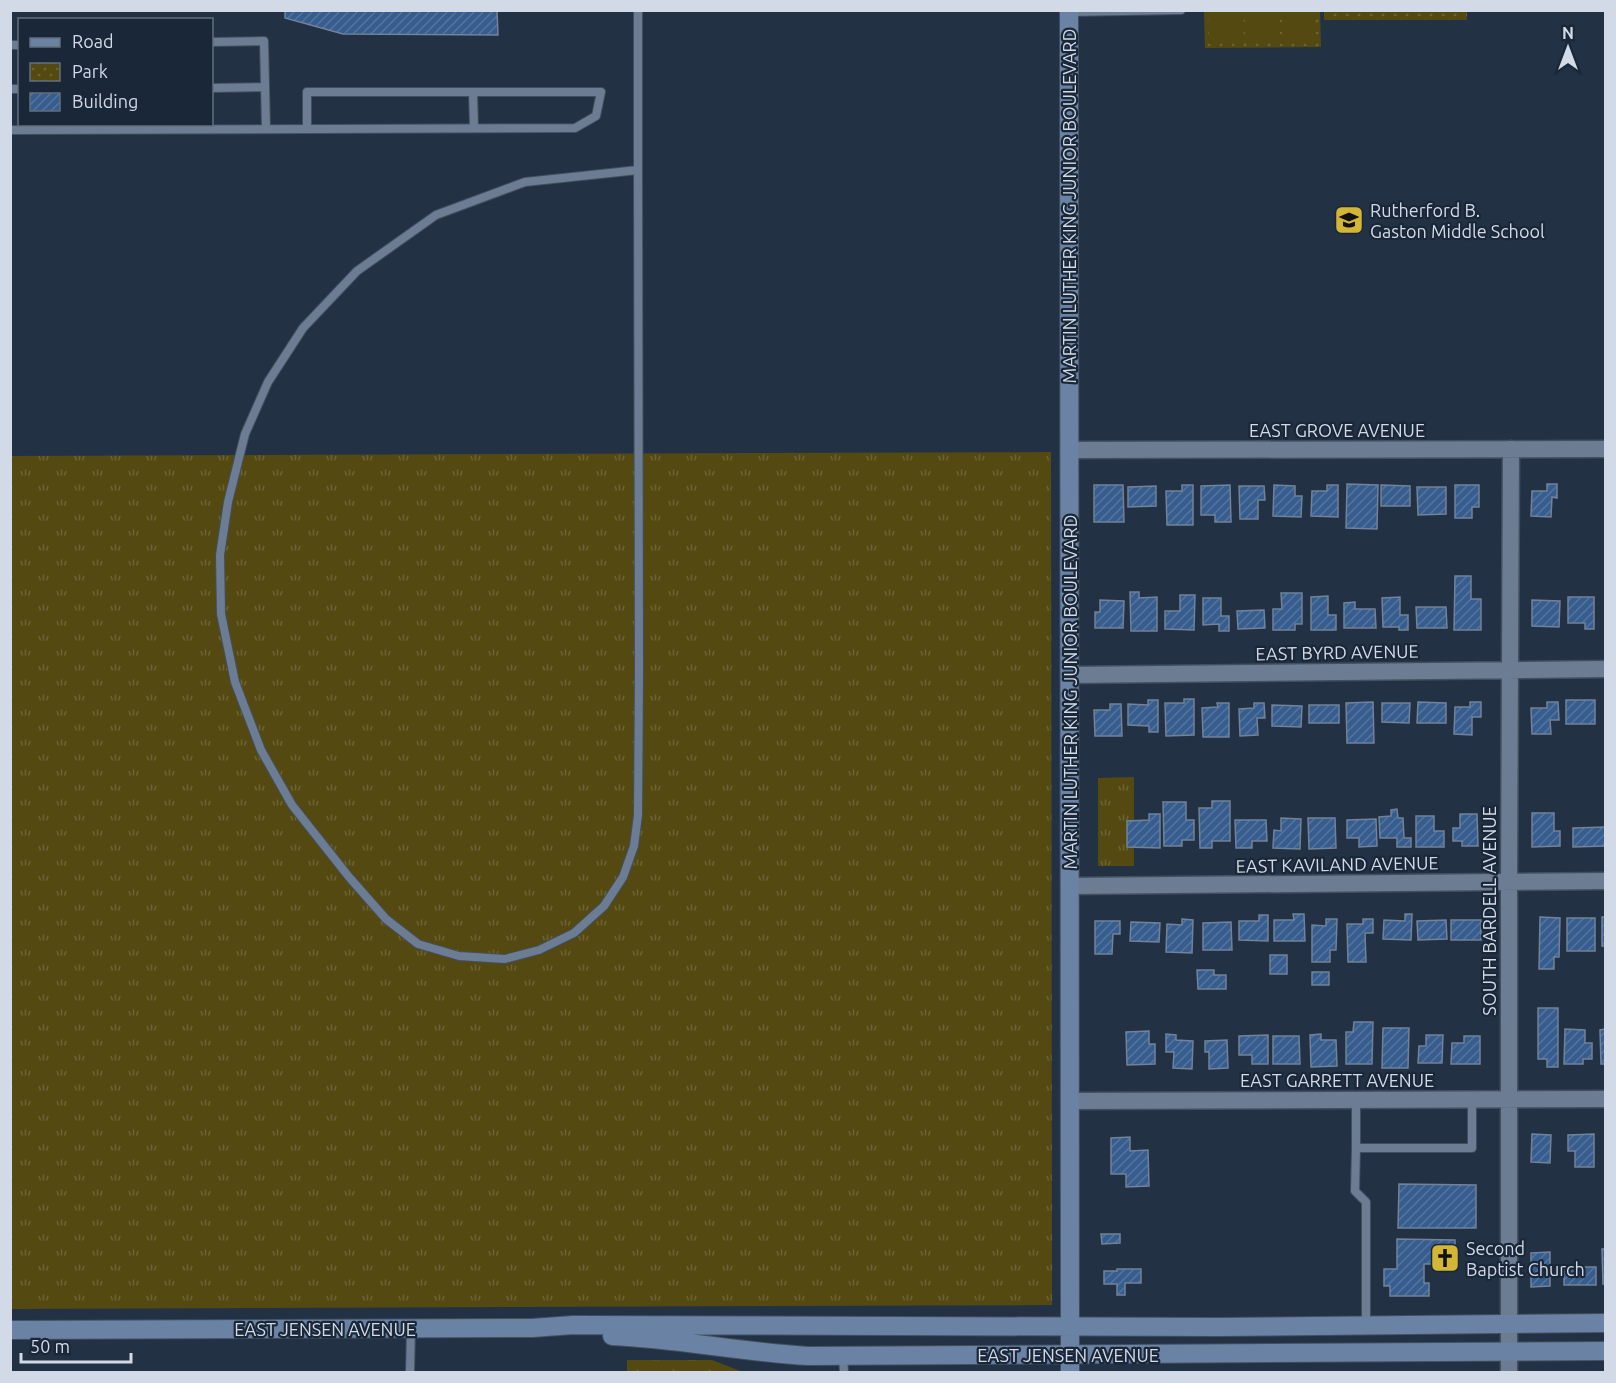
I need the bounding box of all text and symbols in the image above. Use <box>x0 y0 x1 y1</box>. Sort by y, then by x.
legend <box>18 18 213 126</box>
north arrow <box>1538 18 1598 78</box>
text: N <box>1562 24 1574 42</box>
street label: MARTIN LUTHER KING JUNIOR BOULEVARD <box>1059 29 1079 384</box>
text: Road <box>72 31 114 51</box>
text: Park <box>72 61 108 81</box>
text: Building <box>72 91 138 111</box>
place label: Rutherford B. Gaston Middle School <box>1370 200 1545 241</box>
school or university icon: Rutherford B. Gaston Middle School <box>1333 204 1365 236</box>
street label: EAST GROVE AVENUE <box>1249 420 1425 440</box>
street label: MARTIN LUTHER KING JUNIOR BOULEVARD <box>1060 515 1080 870</box>
street label: EAST BYRD AVENUE <box>1255 641 1419 663</box>
street label: SOUTH BARDELL AVENUE <box>1479 806 1499 1016</box>
street label: EAST KAVILAND AVENUE <box>1235 852 1439 876</box>
street label: EAST GARRETT AVENUE <box>1240 1070 1434 1090</box>
place label: Second Baptist Church <box>1466 1238 1585 1279</box>
church icon: Second Baptist Church <box>1429 1242 1461 1274</box>
street label: EAST JENSEN AVENUE <box>234 1319 416 1339</box>
scale bar <box>21 1326 130 1364</box>
text: 50 m <box>30 1336 70 1356</box>
street label: EAST JENSEN AVENUE <box>977 1345 1159 1365</box>

